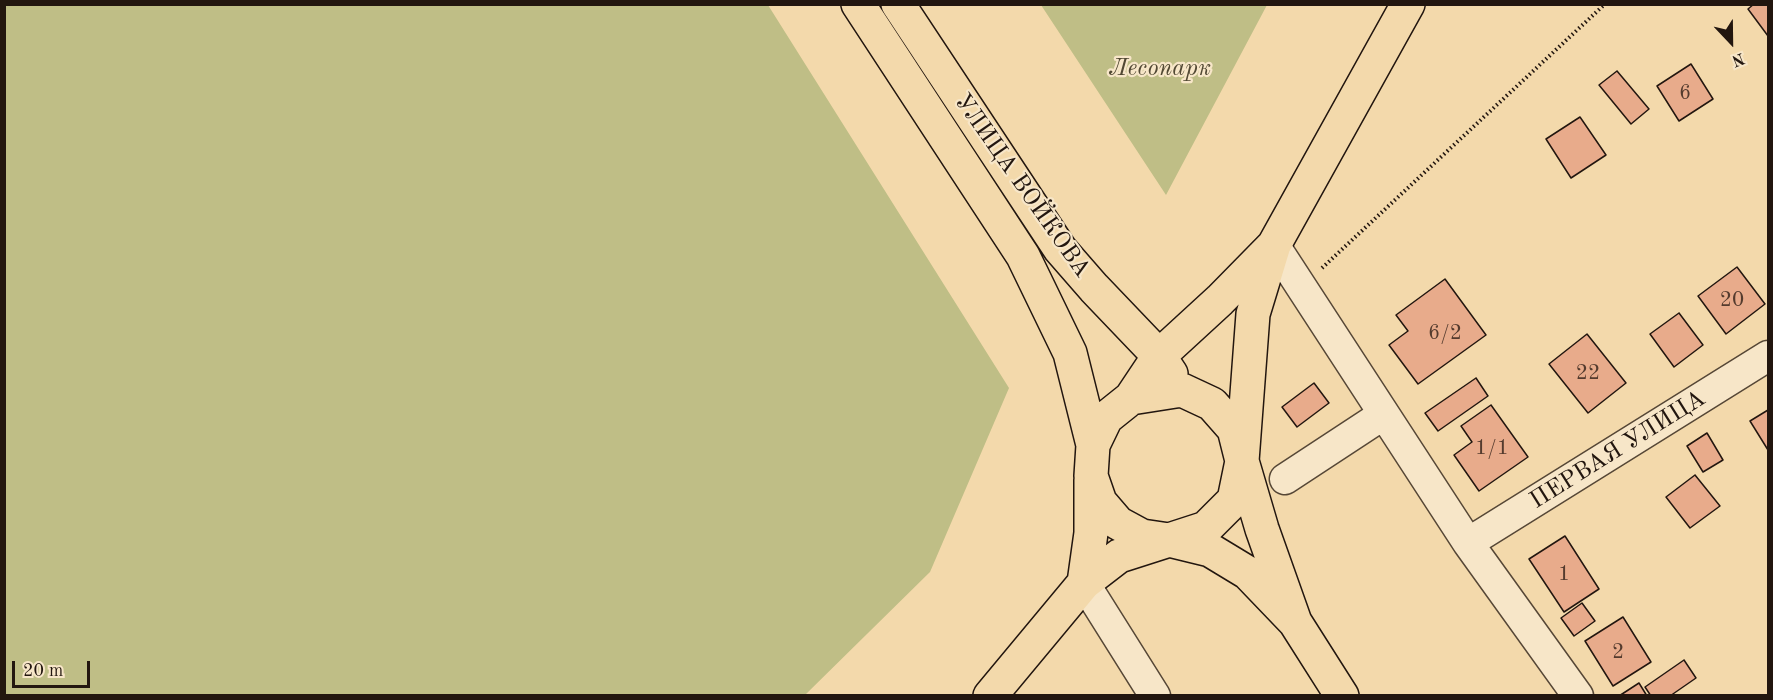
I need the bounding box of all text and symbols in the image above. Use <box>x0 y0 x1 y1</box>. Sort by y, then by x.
north arrow <box>1701 12 1761 72</box>
text: N <box>1729 49 1746 68</box>
park label: Лесопарк <box>1109 55 1211 83</box>
house number: 6 <box>1679 80 1691 106</box>
street label: УЛИЦА ВОЙКОВА <box>948 89 1096 283</box>
house number: 20 <box>1720 287 1744 313</box>
house number: 6/2 <box>1428 320 1462 346</box>
house number: 22 <box>1576 360 1600 386</box>
street label: ПЕРВАЯ УЛИЦА <box>1525 384 1711 516</box>
house number: 1/1 <box>1475 435 1509 461</box>
house number: 1 <box>1558 561 1570 587</box>
house number: 2 <box>1612 639 1624 665</box>
scale bar <box>15 649 93 687</box>
text: 20 m <box>23 662 63 680</box>

